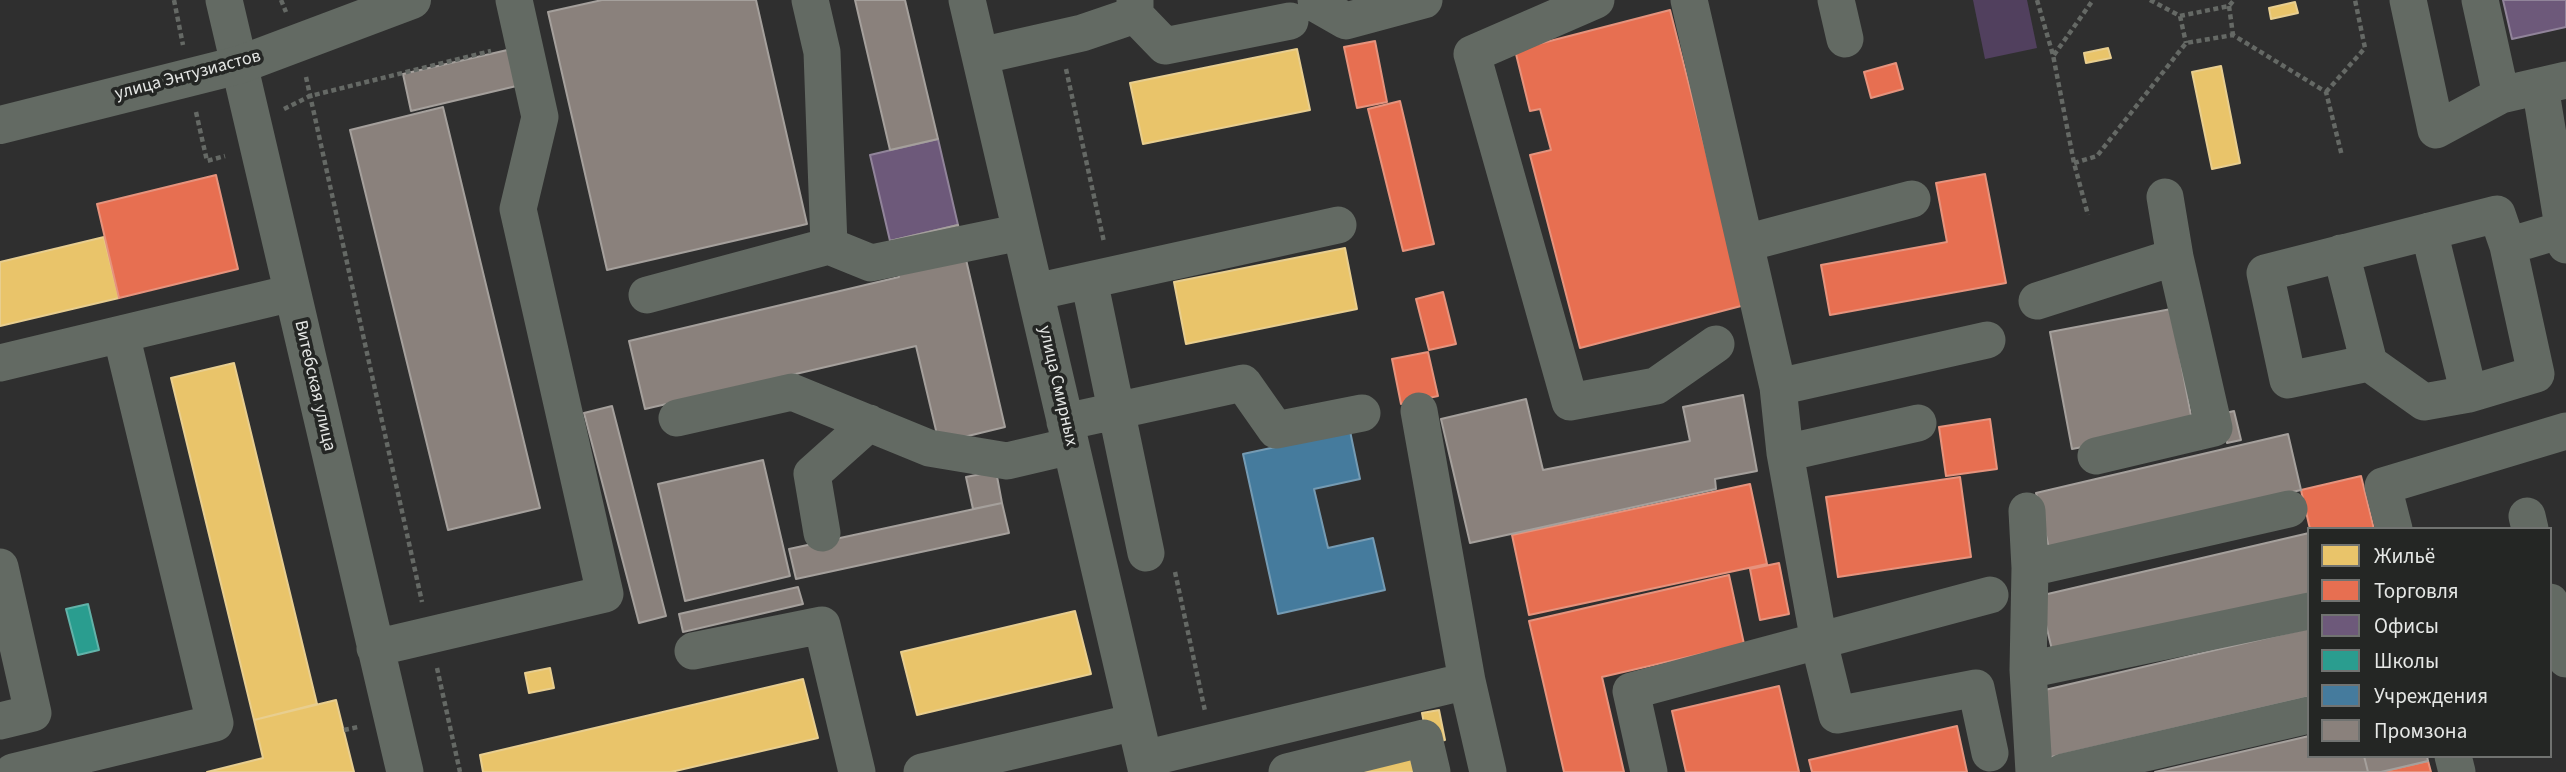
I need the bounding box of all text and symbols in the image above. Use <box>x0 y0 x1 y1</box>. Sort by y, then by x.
street label: улица Энтузиастов <box>113 46 263 106</box>
street label: Витебская улица <box>288 318 340 454</box>
street label: улица Смирных <box>1033 324 1081 448</box>
legend <box>2307 527 2552 758</box>
text: Жильё <box>2374 541 2435 571</box>
text: Торговля <box>2374 576 2459 606</box>
text: Офисы <box>2374 611 2439 641</box>
text: Школы <box>2374 646 2439 676</box>
text: Учреждения <box>2374 681 2488 711</box>
text: Промзона <box>2374 716 2467 746</box>

